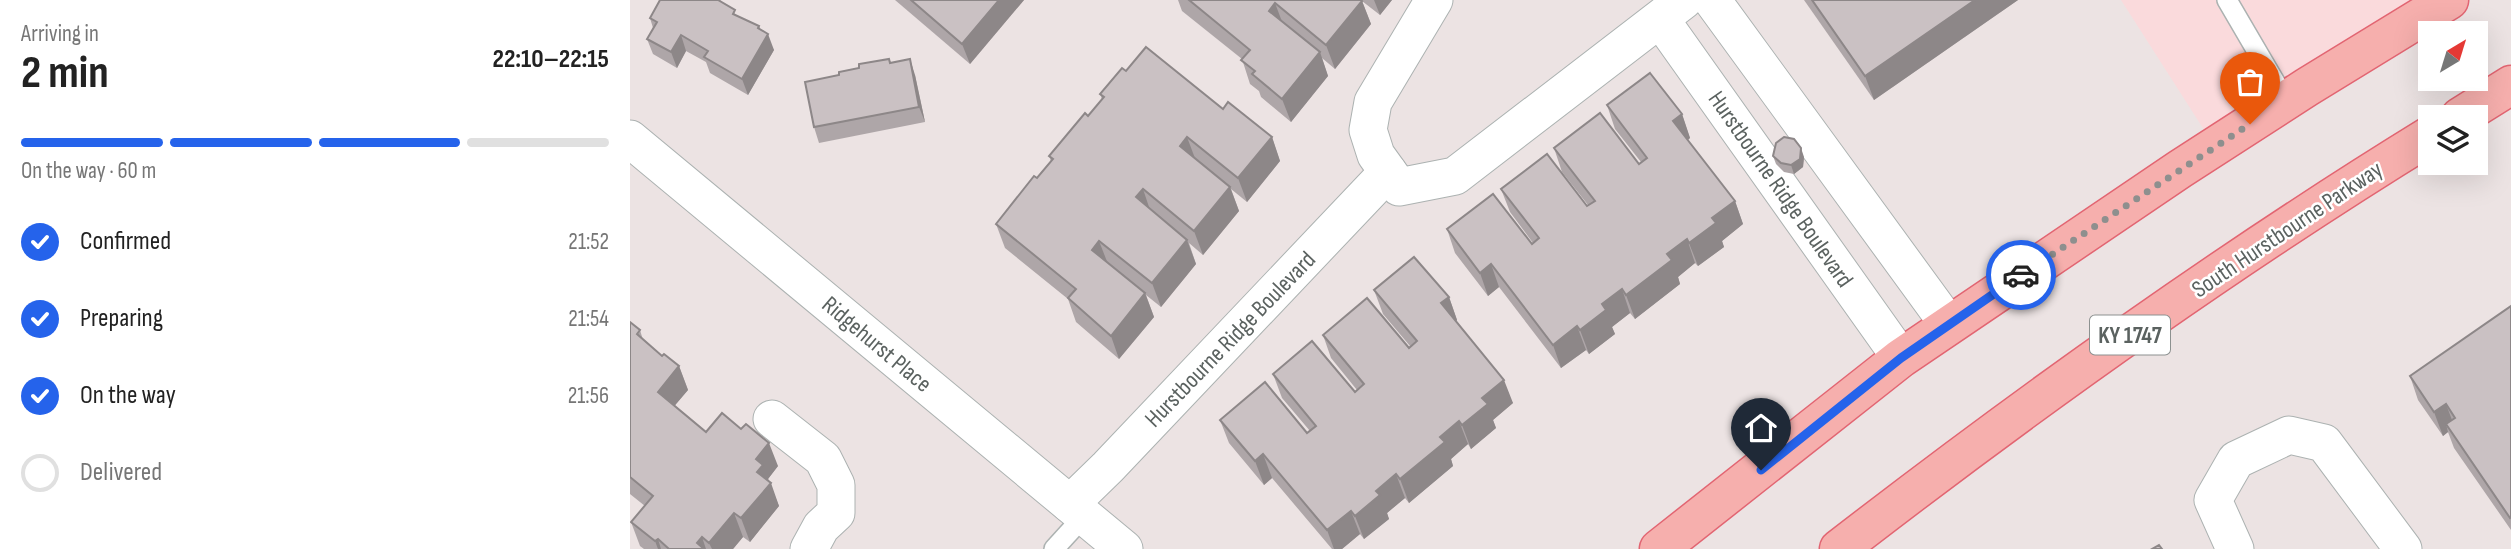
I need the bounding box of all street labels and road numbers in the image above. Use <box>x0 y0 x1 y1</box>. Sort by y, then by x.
street label: Hurstbourne Ridge Boulevard <box>1702 86 1859 293</box>
street label: South Hurstbourne Parkway <box>2186 155 2388 304</box>
street label: Hurstbourne Ridge Boulevard <box>1139 245 1322 433</box>
street label: Ridgehurst Place <box>816 290 937 399</box>
road number: KY 1747 <box>2090 316 2170 354</box>

